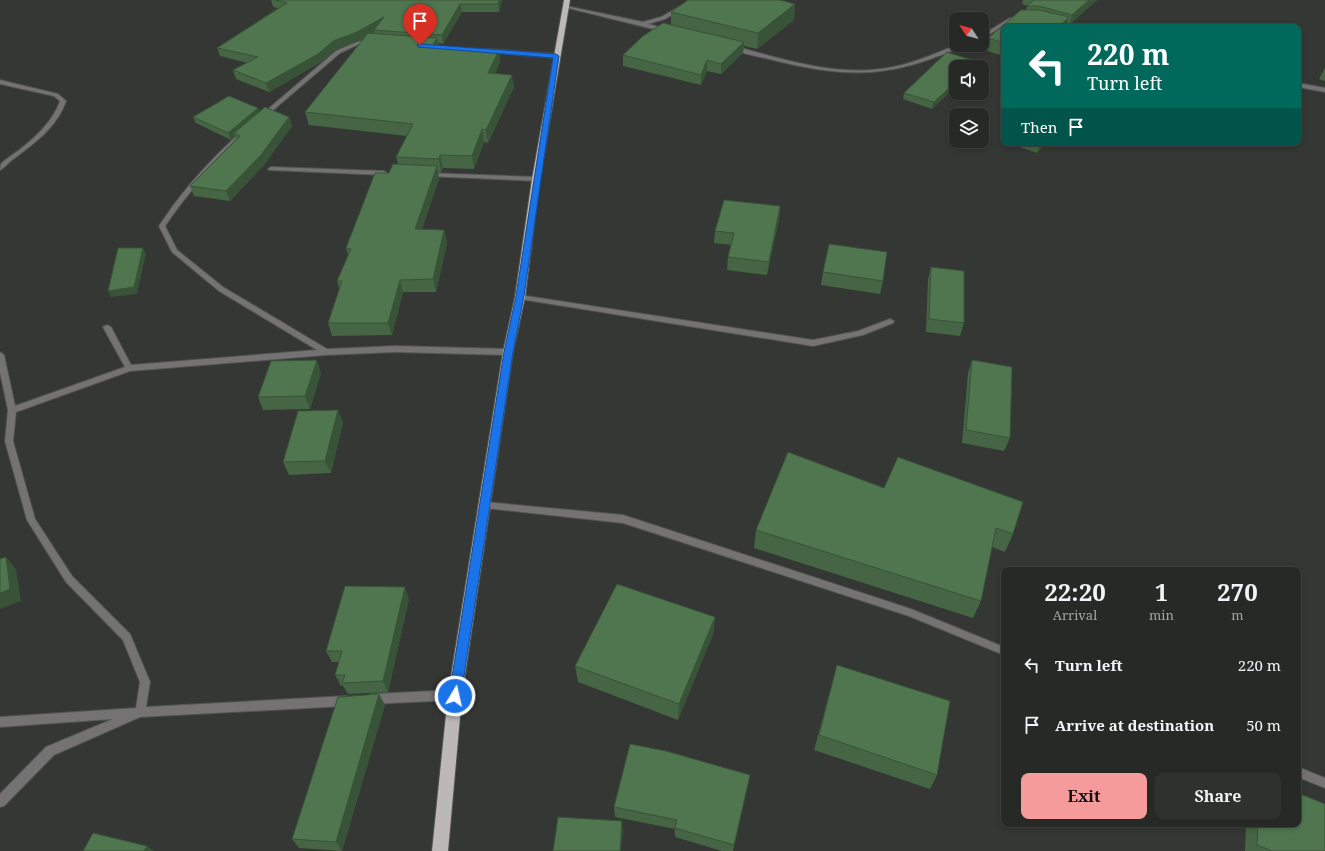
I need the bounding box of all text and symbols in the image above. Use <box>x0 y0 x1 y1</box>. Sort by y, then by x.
pin <box>403 4 437 45</box>
icon: arrive <box>409 10 431 32</box>
north arrow <box>949 12 989 52</box>
map controls <box>949 12 989 148</box>
text: 220 m <box>1087 35 1169 73</box>
icon: left <box>1021 40 1073 92</box>
button: sound <box>949 60 989 100</box>
text: Turn left <box>1087 71 1162 95</box>
button: layers <box>949 108 989 148</box>
icon: arrive <box>1065 116 1087 138</box>
text: Then <box>1021 117 1057 137</box>
text: 22:20 <box>1044 575 1106 608</box>
text: 1 <box>1155 575 1168 608</box>
text: 270 <box>1217 575 1258 608</box>
text: Arrival <box>1053 606 1097 624</box>
text: min <box>1149 606 1174 624</box>
text: m <box>1231 606 1244 624</box>
icon: left <box>1021 654 1043 676</box>
text: Turn left <box>1055 655 1123 675</box>
text: 220 m <box>1238 655 1281 675</box>
position arrow <box>434 675 476 717</box>
icon: arrive <box>1021 714 1043 736</box>
text: Arrive at destination <box>1055 715 1214 735</box>
text: 50 m <box>1246 715 1281 735</box>
button: Exit <box>1021 773 1147 819</box>
button: Share <box>1155 773 1281 819</box>

